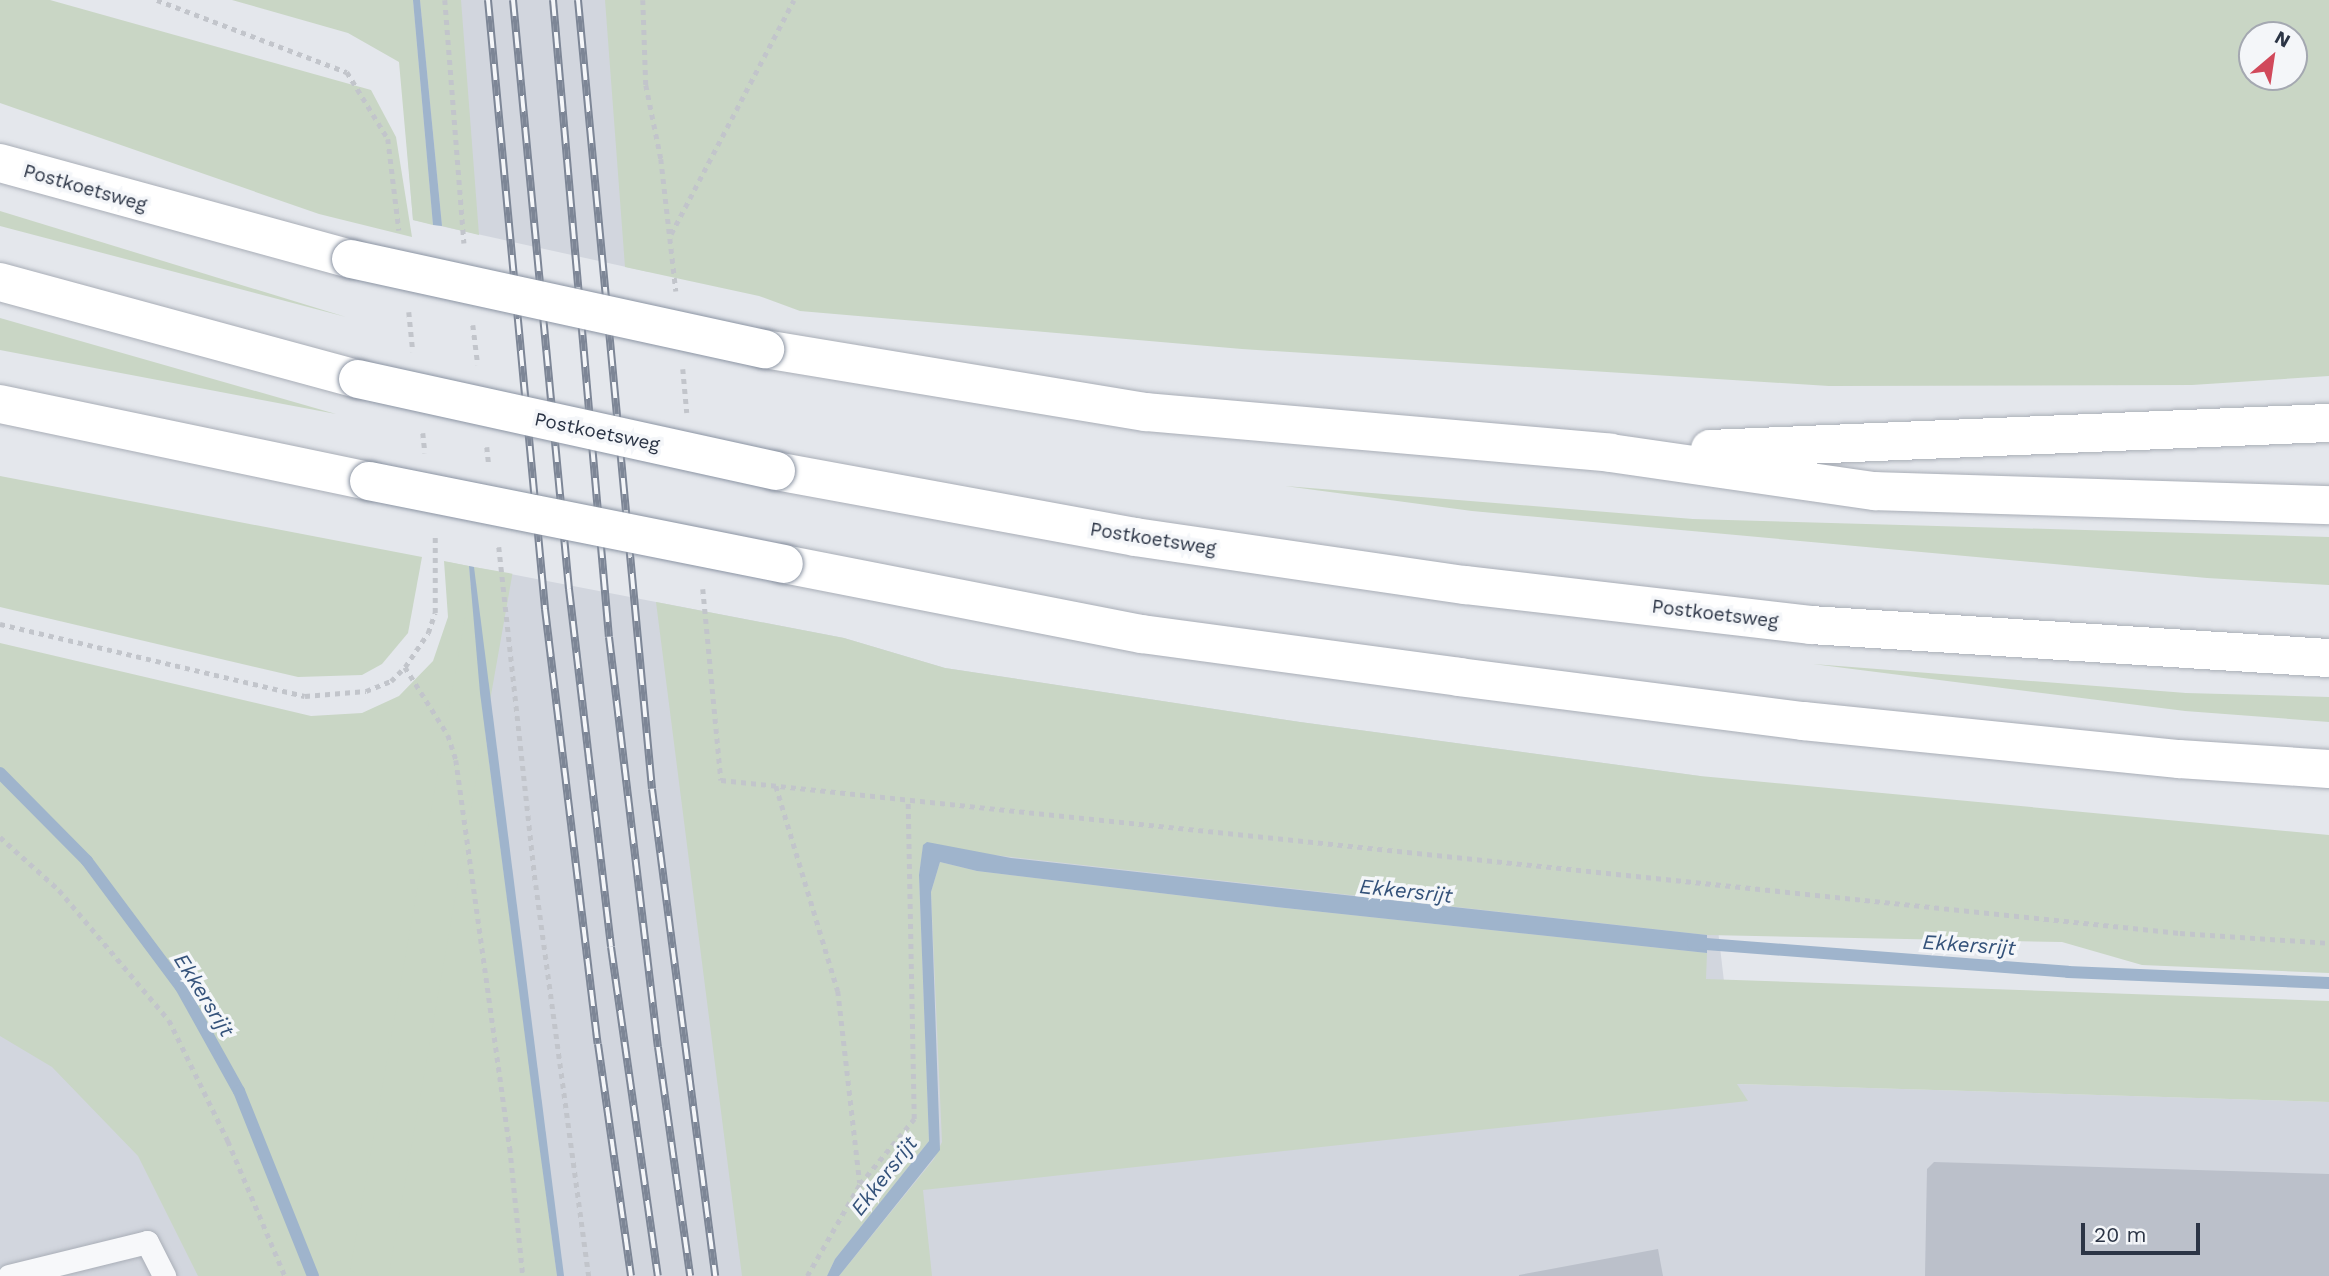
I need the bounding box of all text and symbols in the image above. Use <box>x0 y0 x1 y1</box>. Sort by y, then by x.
north arrow <box>2238 21 2308 91</box>
text: N <box>2271 25 2294 52</box>
street label: Postkoetsweg <box>21 159 149 217</box>
street label: Postkoetsweg <box>532 408 662 456</box>
street label: Postkoetsweg <box>1088 518 1218 560</box>
street label: Postkoetsweg <box>1650 595 1780 633</box>
water label: Ekkersrijt <box>1358 874 1454 908</box>
water label: Ekkersrijt <box>1922 929 2016 961</box>
water label: Ekkersrijt <box>169 949 239 1041</box>
water label: Ekkersrijt <box>845 1131 923 1221</box>
scale bar <box>2084 1210 2203 1254</box>
text: 20 m <box>2094 1222 2146 1247</box>

